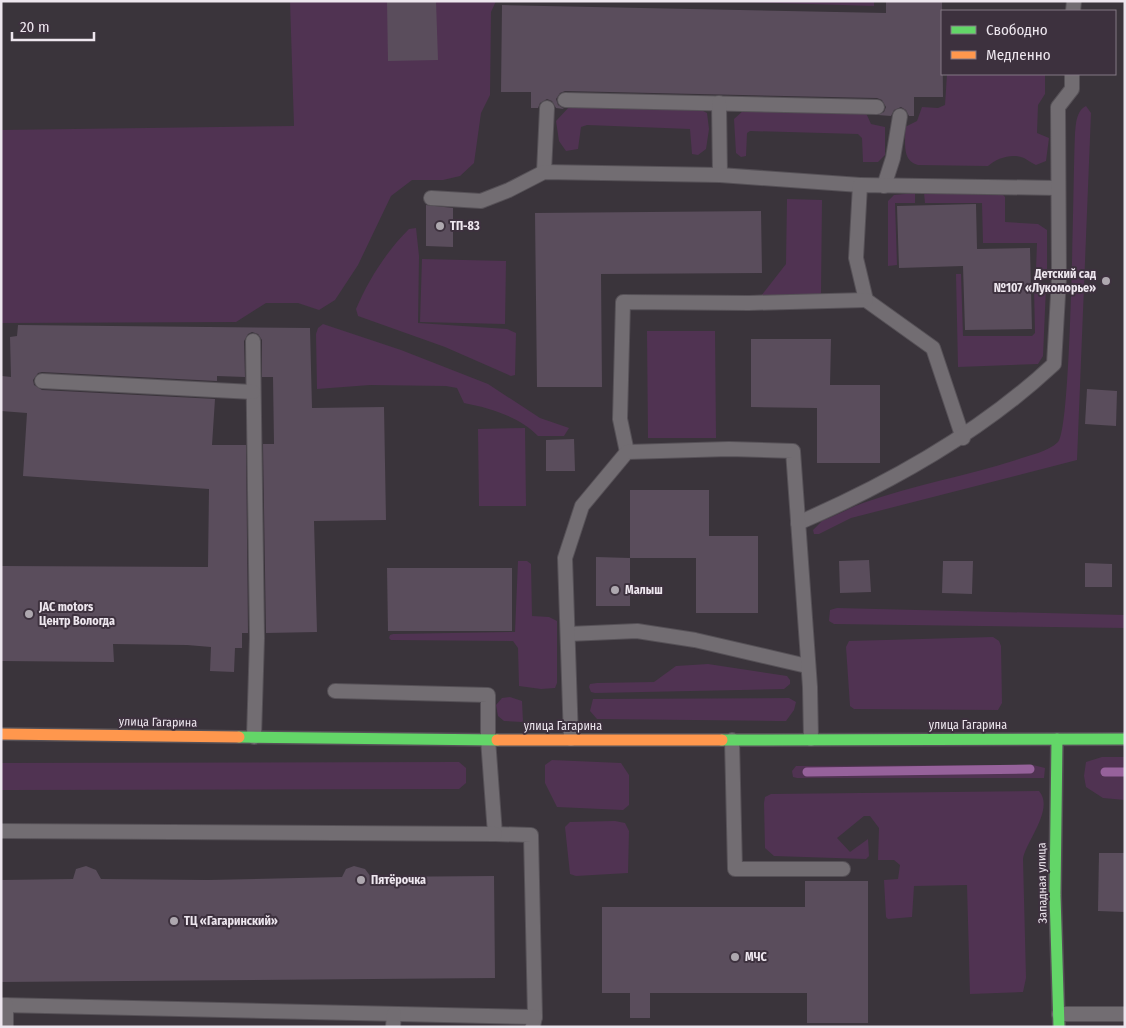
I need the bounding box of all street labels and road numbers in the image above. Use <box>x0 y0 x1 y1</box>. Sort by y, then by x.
street label: улица Гагарина <box>119 714 197 730</box>
street label: улица Гагарина <box>929 718 1007 732</box>
street label: улица Гагарина <box>524 719 602 733</box>
street label: Западная улица <box>1034 842 1050 924</box>

